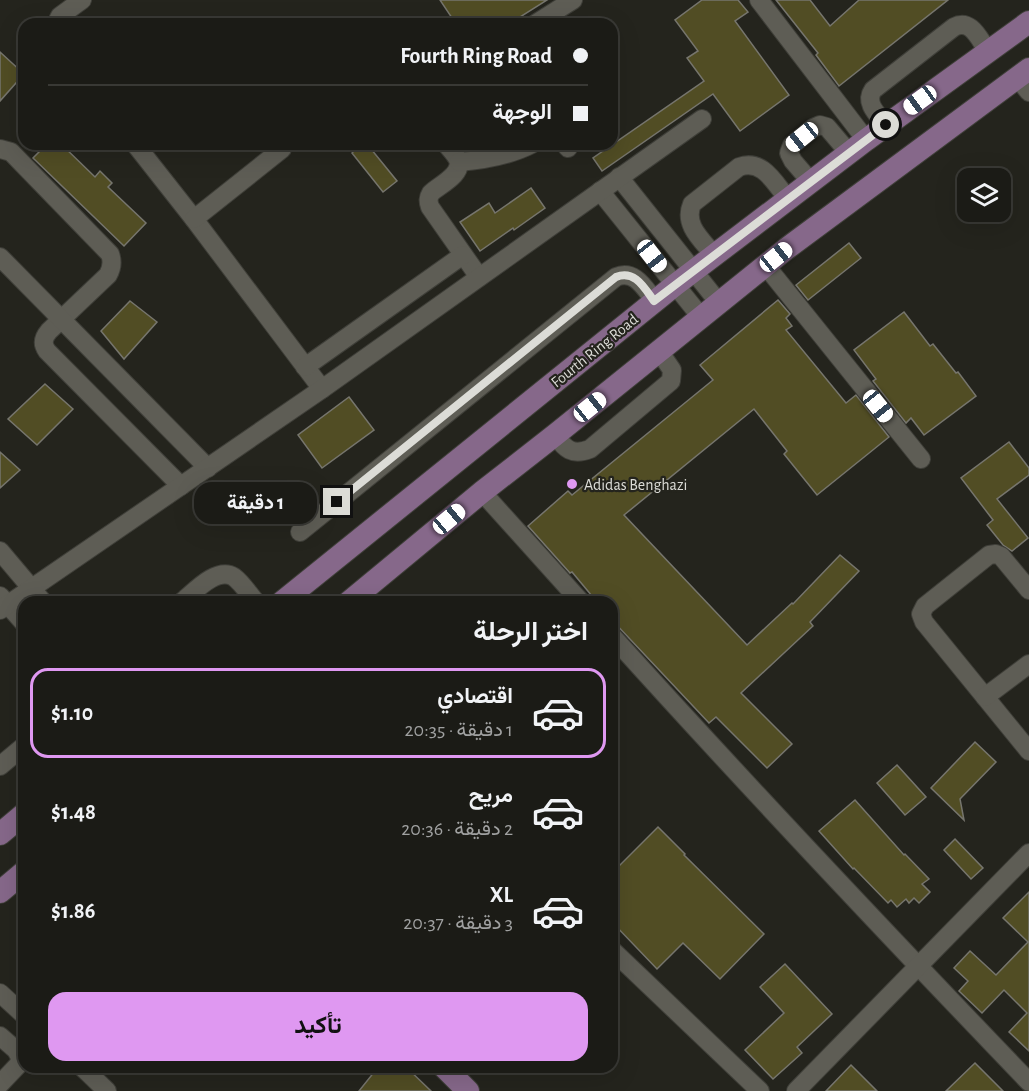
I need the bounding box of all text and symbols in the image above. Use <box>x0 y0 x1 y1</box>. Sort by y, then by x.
text: Fourth Ring Road <box>400 45 552 67</box>
car <box>900 82 940 118</box>
text: الوجهة <box>492 101 552 123</box>
route start <box>872 111 899 138</box>
car <box>782 119 822 155</box>
map controls <box>957 168 1011 222</box>
button: layers <box>957 168 1011 222</box>
car <box>634 236 670 276</box>
car <box>756 239 796 275</box>
street label: Fourth Ring Road <box>548 311 641 391</box>
car <box>860 386 896 426</box>
car <box>570 389 610 425</box>
marker: Adidas Benghazi <box>565 477 579 491</box>
place label: Adidas Benghazi <box>584 477 687 493</box>
callout: 1 دقيقة <box>193 481 316 523</box>
route end <box>323 488 350 515</box>
text: 1 دقيقة <box>227 493 284 513</box>
car <box>429 501 469 537</box>
text: اختر الرحلة <box>473 618 588 645</box>
text: اقتصادي <box>437 685 513 707</box>
icon: car <box>531 686 585 740</box>
text: $1.10 <box>51 702 93 724</box>
text: 1 دقيقة · 20:35 <box>404 720 513 740</box>
text: مريح <box>469 784 513 806</box>
icon: car <box>531 785 585 839</box>
text: $1.48 <box>51 801 96 823</box>
text: 2 دقيقة · 20:36 <box>401 819 513 839</box>
text: XL <box>490 884 513 906</box>
icon: car <box>531 884 585 938</box>
text: $1.86 <box>51 900 95 922</box>
text: 3 دقيقة · 20:37 <box>403 913 513 933</box>
button: تأكيد <box>48 992 588 1061</box>

